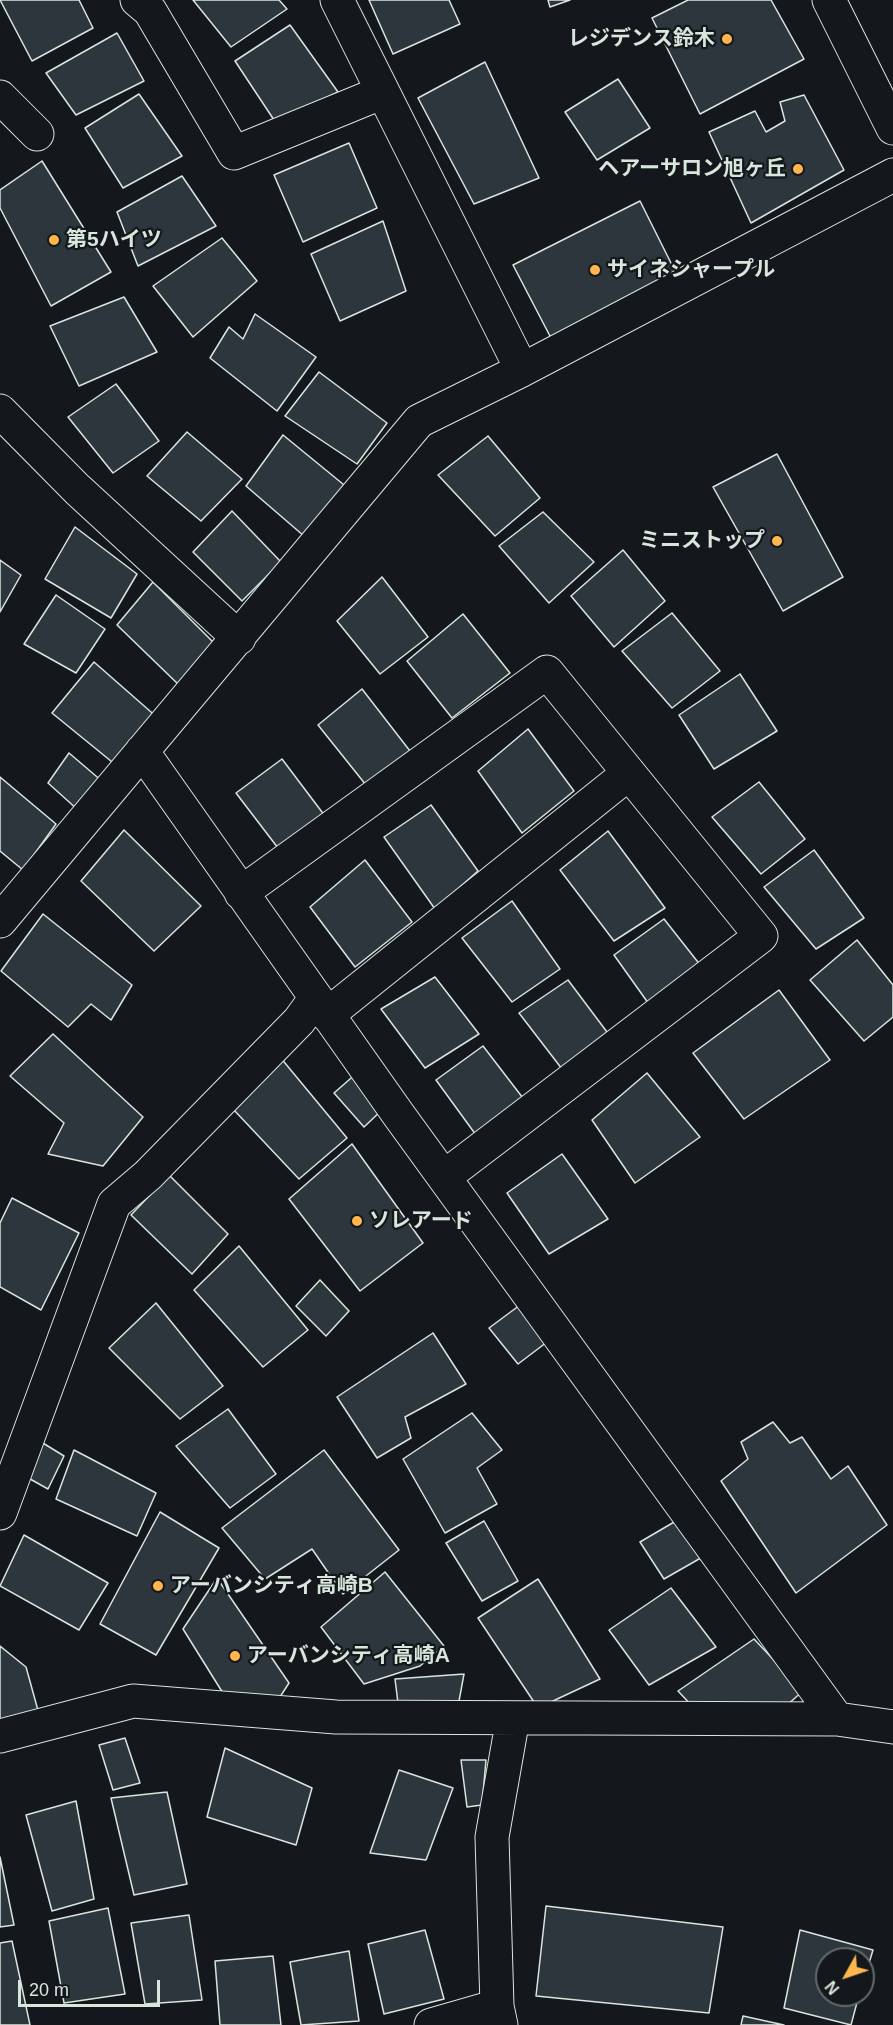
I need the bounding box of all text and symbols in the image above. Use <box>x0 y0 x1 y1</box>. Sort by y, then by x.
place label: レジデンス鈴木 <box>568 26 715 52</box>
marker: レジデンス鈴木 <box>720 32 734 46</box>
place label: ヘアーサロン旭ヶ丘 <box>598 156 786 182</box>
marker: ヘアーサロン旭ヶ丘 <box>791 162 805 176</box>
place label: 第5ハイツ <box>66 227 162 253</box>
marker: 第5ハイツ <box>47 233 61 247</box>
place label: サイネシャープル <box>607 257 775 283</box>
marker: サイネシャープル <box>588 263 602 277</box>
place label: ミニストップ <box>639 528 765 554</box>
marker: ミニストップ <box>770 534 784 548</box>
place label: ソレアード <box>369 1208 473 1234</box>
marker: ソレアード <box>350 1214 364 1228</box>
place label: アーバンシティ高崎B <box>170 1573 373 1599</box>
marker: アーバンシティ高崎B <box>151 1579 165 1593</box>
place label: アーバンシティ高崎A <box>247 1643 450 1669</box>
marker: アーバンシティ高崎A <box>228 1649 242 1663</box>
north arrow <box>815 1947 875 2007</box>
scale bar <box>21 1968 164 2006</box>
text: N <box>822 1978 843 1997</box>
text: 20 m <box>29 1980 69 2000</box>

